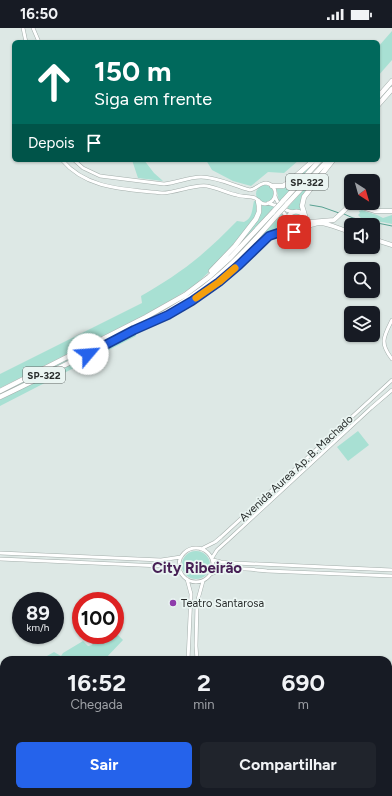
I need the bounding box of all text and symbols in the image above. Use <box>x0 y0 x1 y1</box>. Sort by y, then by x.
text: 16:50 <box>20 5 58 23</box>
text: 150 m <box>94 54 171 88</box>
icon: ahead <box>28 56 80 108</box>
text: Siga em frente <box>94 88 212 110</box>
icon: arrive <box>83 132 105 154</box>
text: Depois <box>28 134 75 152</box>
road number: SP-322 <box>286 174 328 190</box>
north arrow <box>344 174 380 210</box>
map controls <box>344 174 380 342</box>
pin <box>277 215 311 249</box>
button: sound <box>344 218 380 254</box>
icon: arrive <box>283 221 305 243</box>
button: search <box>344 262 380 298</box>
button: layers <box>344 306 380 342</box>
position arrow <box>67 333 109 375</box>
road number: SP-322 <box>23 367 65 383</box>
street label: Avenida Aurea Ap. B. Machado <box>237 412 356 524</box>
district label: City Ribeirão <box>152 559 242 577</box>
speed limit sign: 100 <box>72 592 124 644</box>
place label: Teatro Santarosa <box>181 597 264 610</box>
marker: Teatro Santarosa <box>168 598 178 608</box>
text: 89 <box>26 601 50 625</box>
text: km/h <box>27 621 49 634</box>
text: 16:52 <box>67 668 126 697</box>
text: 2 <box>197 668 211 697</box>
text: 690 <box>282 668 325 697</box>
text: Chegada <box>70 697 123 712</box>
text: min <box>193 697 215 712</box>
text: m <box>298 697 309 712</box>
button: Sair <box>16 742 192 788</box>
button: Compartilhar <box>200 742 376 788</box>

